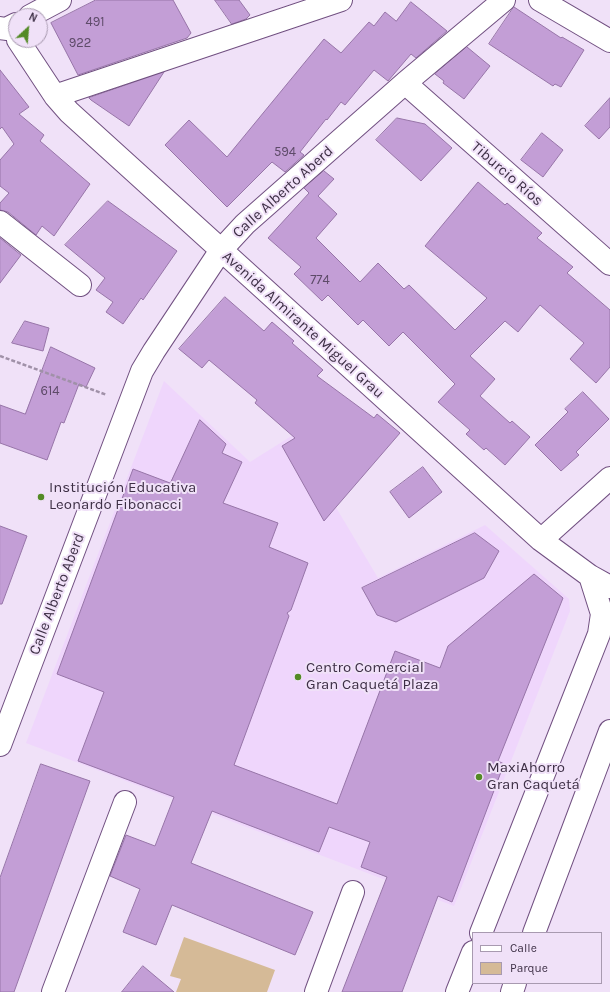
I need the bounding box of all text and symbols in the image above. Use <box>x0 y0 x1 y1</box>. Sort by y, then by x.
north arrow <box>8 8 48 48</box>
text: N <box>27 10 39 25</box>
house number: 491 <box>85 14 105 30</box>
house number: 922 <box>69 35 91 51</box>
street label: Tiburcio Ríos <box>467 138 547 210</box>
street label: Calle Alberto Aberd <box>229 142 337 242</box>
house number: 594 <box>274 144 296 160</box>
street label: Avenida Almirante Miguel Grau <box>218 248 388 402</box>
house number: 774 <box>310 272 330 288</box>
house number: 614 <box>41 383 59 399</box>
place label: Institución Educativa Leonardo Fibonacci <box>49 479 196 514</box>
marker: Institución Educativa Leonardo Fibonacci <box>36 492 46 502</box>
street label: Calle Alberto Aberd <box>26 531 88 657</box>
place label: Centro Comercial Gran Caquetá Plaza <box>306 659 439 694</box>
marker: Centro Comercial Gran Caquetá Plaza <box>293 672 303 682</box>
place label: MaxiAhorro Gran Caquetá <box>487 759 580 794</box>
marker: MaxiAhorro Gran Caquetá <box>474 772 484 782</box>
legend <box>472 932 602 984</box>
text: Calle <box>510 941 537 955</box>
text: Parque <box>510 961 548 975</box>

